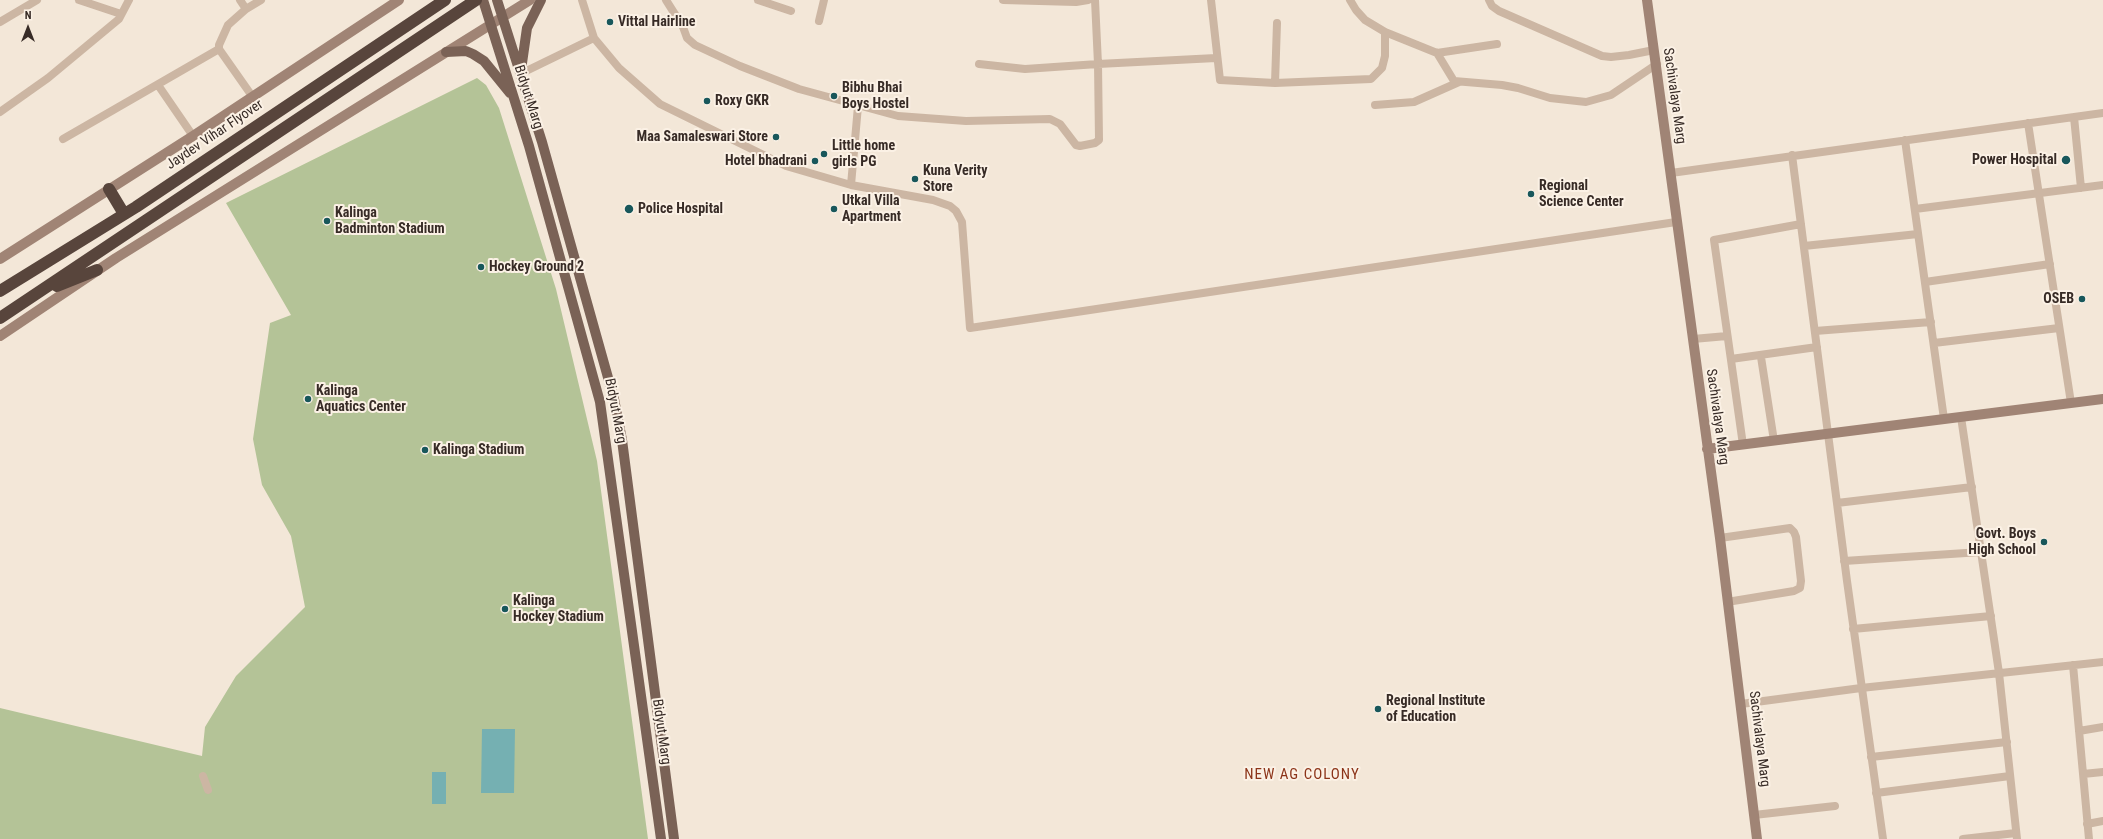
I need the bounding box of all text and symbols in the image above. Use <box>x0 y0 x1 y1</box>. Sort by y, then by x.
north arrow <box>8 8 48 48</box>
text: N <box>25 9 31 22</box>
place label: Vittal Hairline <box>618 14 696 30</box>
marker: Vittal Hairline <box>605 17 615 27</box>
street label: Sachivalaya Marg <box>1659 47 1689 145</box>
street label: Bidyut Marg <box>510 63 546 131</box>
place label: Bibhu Bhai Boys Hostel <box>842 80 909 112</box>
marker: Bibhu Bhai Boys Hostel <box>829 91 839 101</box>
place label: Roxy GKR <box>715 93 769 109</box>
street label: Jaydev Vihar Flyover <box>163 96 267 174</box>
marker: Roxy GKR <box>702 96 712 106</box>
place label: Maa Samaleswari Store <box>637 129 768 145</box>
marker: Maa Samaleswari Store <box>771 132 781 142</box>
place label: Little home girls PG <box>832 138 895 170</box>
marker: Little home girls PG <box>819 149 829 159</box>
place label: Power Hospital <box>1972 152 2057 168</box>
place label: Hotel bhadrani <box>725 153 807 169</box>
marker: Power Hospital <box>2060 154 2072 166</box>
marker: Hotel bhadrani <box>810 156 820 166</box>
place label: Kuna Verity Store <box>923 163 987 196</box>
marker: Kuna Verity Store <box>910 174 920 184</box>
place label: Regional Science Center <box>1539 178 1624 210</box>
marker: Regional Science Center <box>1526 189 1536 199</box>
place label: Utkal Villa Apartment <box>842 193 901 226</box>
place label: Police Hospital <box>638 201 723 217</box>
marker: Police Hospital <box>623 203 635 215</box>
marker: Utkal Villa Apartment <box>829 204 839 214</box>
place label: Kalinga Badminton Stadium <box>335 205 445 238</box>
marker: Kalinga Badminton Stadium <box>322 216 332 226</box>
place label: Hockey Ground 2 <box>489 259 584 275</box>
marker: Hockey Ground 2 <box>476 262 486 272</box>
place label: OSEB <box>2043 291 2074 307</box>
marker: OSEB <box>2077 294 2087 304</box>
street label: Sachivalaya Marg <box>1702 368 1732 466</box>
street label: Bidyut Marg <box>600 377 630 445</box>
place label: Kalinga Aquatics Center <box>316 383 406 416</box>
marker: Kalinga Aquatics Center <box>303 394 313 404</box>
place label: Kalinga Stadium <box>433 442 524 458</box>
marker: Kalinga Stadium <box>420 445 430 455</box>
place label: Govt. Boys High School <box>1968 526 2036 558</box>
marker: Govt. Boys High School <box>2039 537 2049 547</box>
place label: Kalinga Hockey Stadium <box>513 593 604 626</box>
marker: Kalinga Hockey Stadium <box>500 604 510 614</box>
street label: Sachivalaya Marg <box>1745 690 1773 788</box>
place label: Regional Institute of Education <box>1386 693 1485 726</box>
street label: Bidyut Marg <box>648 698 674 766</box>
marker: Regional Institute of Education <box>1373 704 1383 714</box>
district label: NEW AG COLONY <box>1244 766 1360 784</box>

